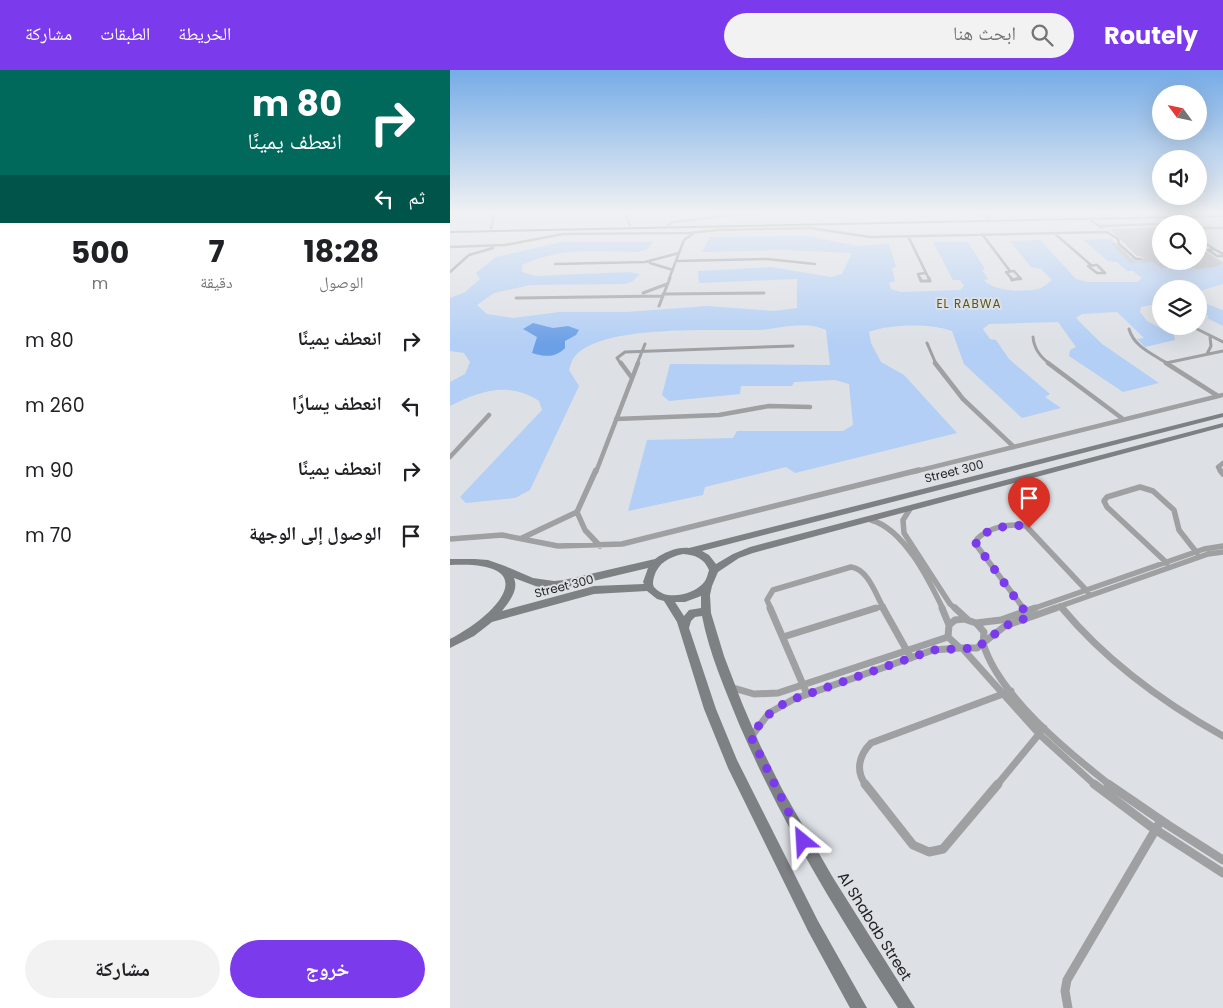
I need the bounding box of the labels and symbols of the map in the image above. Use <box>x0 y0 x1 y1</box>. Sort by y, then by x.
north arrow <box>1152 85 1208 140</box>
district label: EL RABWA <box>936 295 1002 312</box>
street label: Street 300 <box>923 455 985 487</box>
pin <box>1008 477 1050 528</box>
street label: Street 300 <box>533 570 595 602</box>
position arrow <box>776 814 828 866</box>
street label: Al Shabab Street <box>833 868 917 984</box>

